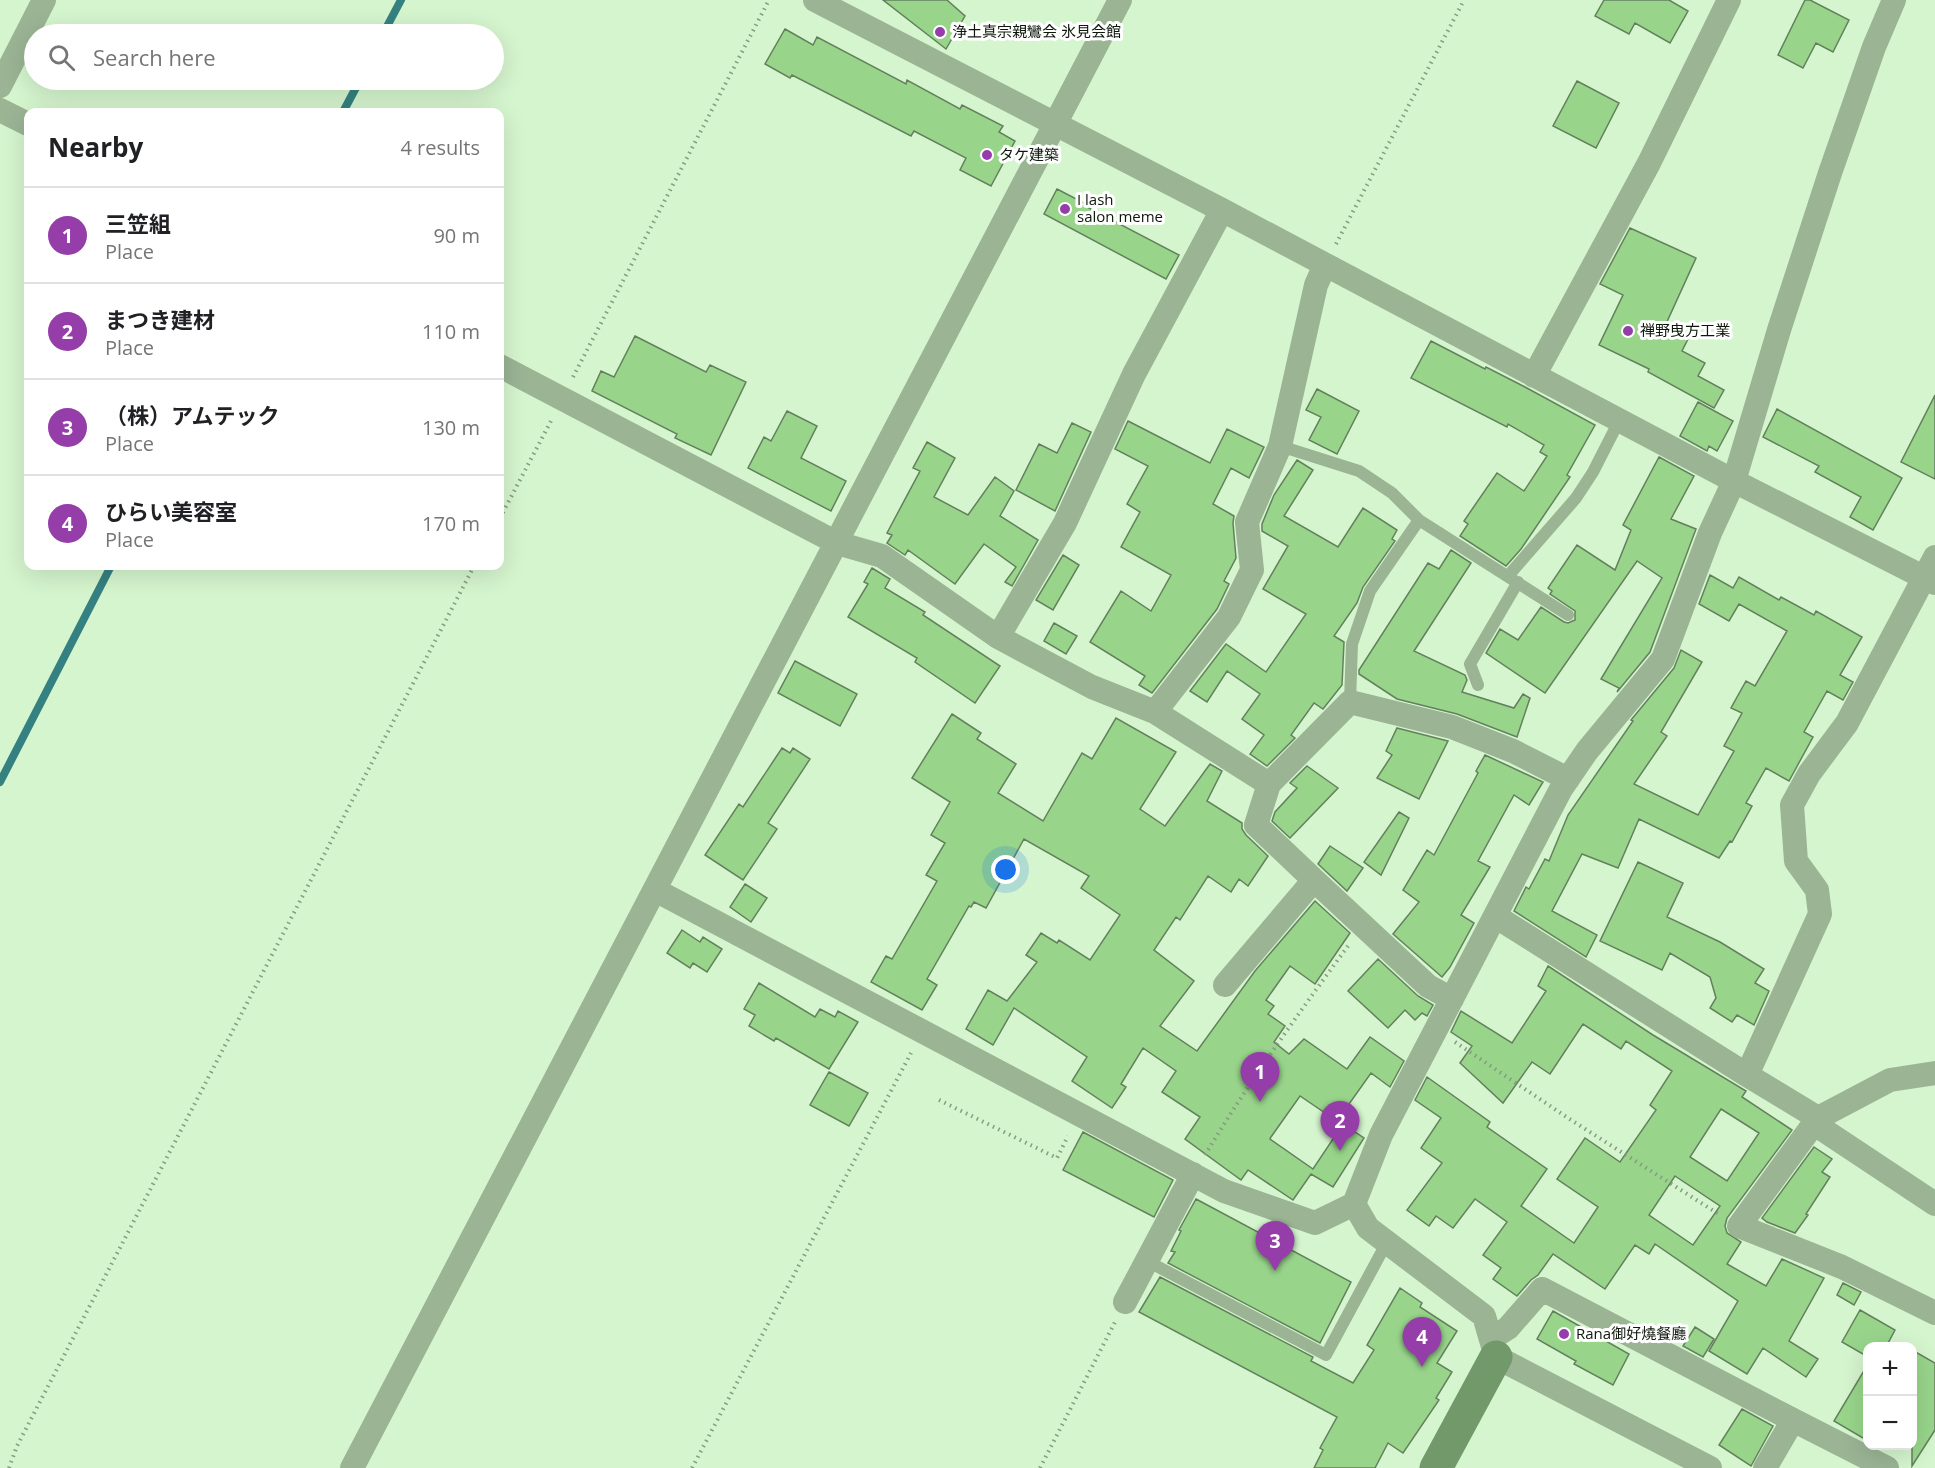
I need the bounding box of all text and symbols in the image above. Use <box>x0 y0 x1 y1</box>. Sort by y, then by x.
place label: 浄土真宗親鸞会 氷見会館 <box>952 21 1121 41</box>
search box <box>24 24 504 90</box>
marker: 浄土真宗親鸞会 氷見会館 <box>933 25 947 39</box>
icon: search <box>45 41 78 74</box>
text: Search here <box>93 42 216 72</box>
text: Nearby <box>48 129 143 165</box>
text: 4 results <box>400 134 480 161</box>
place label: タケ建築 <box>999 144 1059 164</box>
marker: タケ建築 <box>980 148 994 162</box>
place label: I lash salon meme <box>1077 189 1163 226</box>
marker: I lash salon meme <box>1058 202 1072 216</box>
text: 三笠組 <box>105 208 171 238</box>
text: 1 <box>62 222 73 249</box>
text: 90 m <box>433 222 480 249</box>
text: Place <box>105 238 154 265</box>
text: まつき建材 <box>105 304 215 334</box>
text: 2 <box>62 318 73 345</box>
text: 110 m <box>422 318 480 345</box>
place label: 禅野曳方工業 <box>1640 320 1730 340</box>
marker: 禅野曳方工業 <box>1621 324 1635 338</box>
text: Place <box>105 334 154 361</box>
text: （株）アムテック <box>105 400 279 430</box>
text: 3 <box>62 414 73 441</box>
text: 130 m <box>422 414 480 441</box>
text: Place <box>105 430 154 457</box>
text: ひらい美容室 <box>105 496 237 526</box>
text: 4 <box>62 510 73 537</box>
text: 170 m <box>422 510 480 537</box>
text: Place <box>105 526 154 553</box>
your location <box>991 855 1020 884</box>
pin: 1 <box>1240 1052 1280 1102</box>
pin: 2 <box>1320 1102 1360 1151</box>
pin: 3 <box>1256 1222 1294 1271</box>
pin: 4 <box>1402 1318 1442 1367</box>
place label: Rana御好燒餐廳 <box>1576 1323 1686 1343</box>
marker: Rana御好燒餐廳 <box>1557 1327 1571 1341</box>
map controls <box>1863 1342 1917 1450</box>
button: + <box>1863 1342 1917 1396</box>
button: − <box>1863 1396 1917 1450</box>

